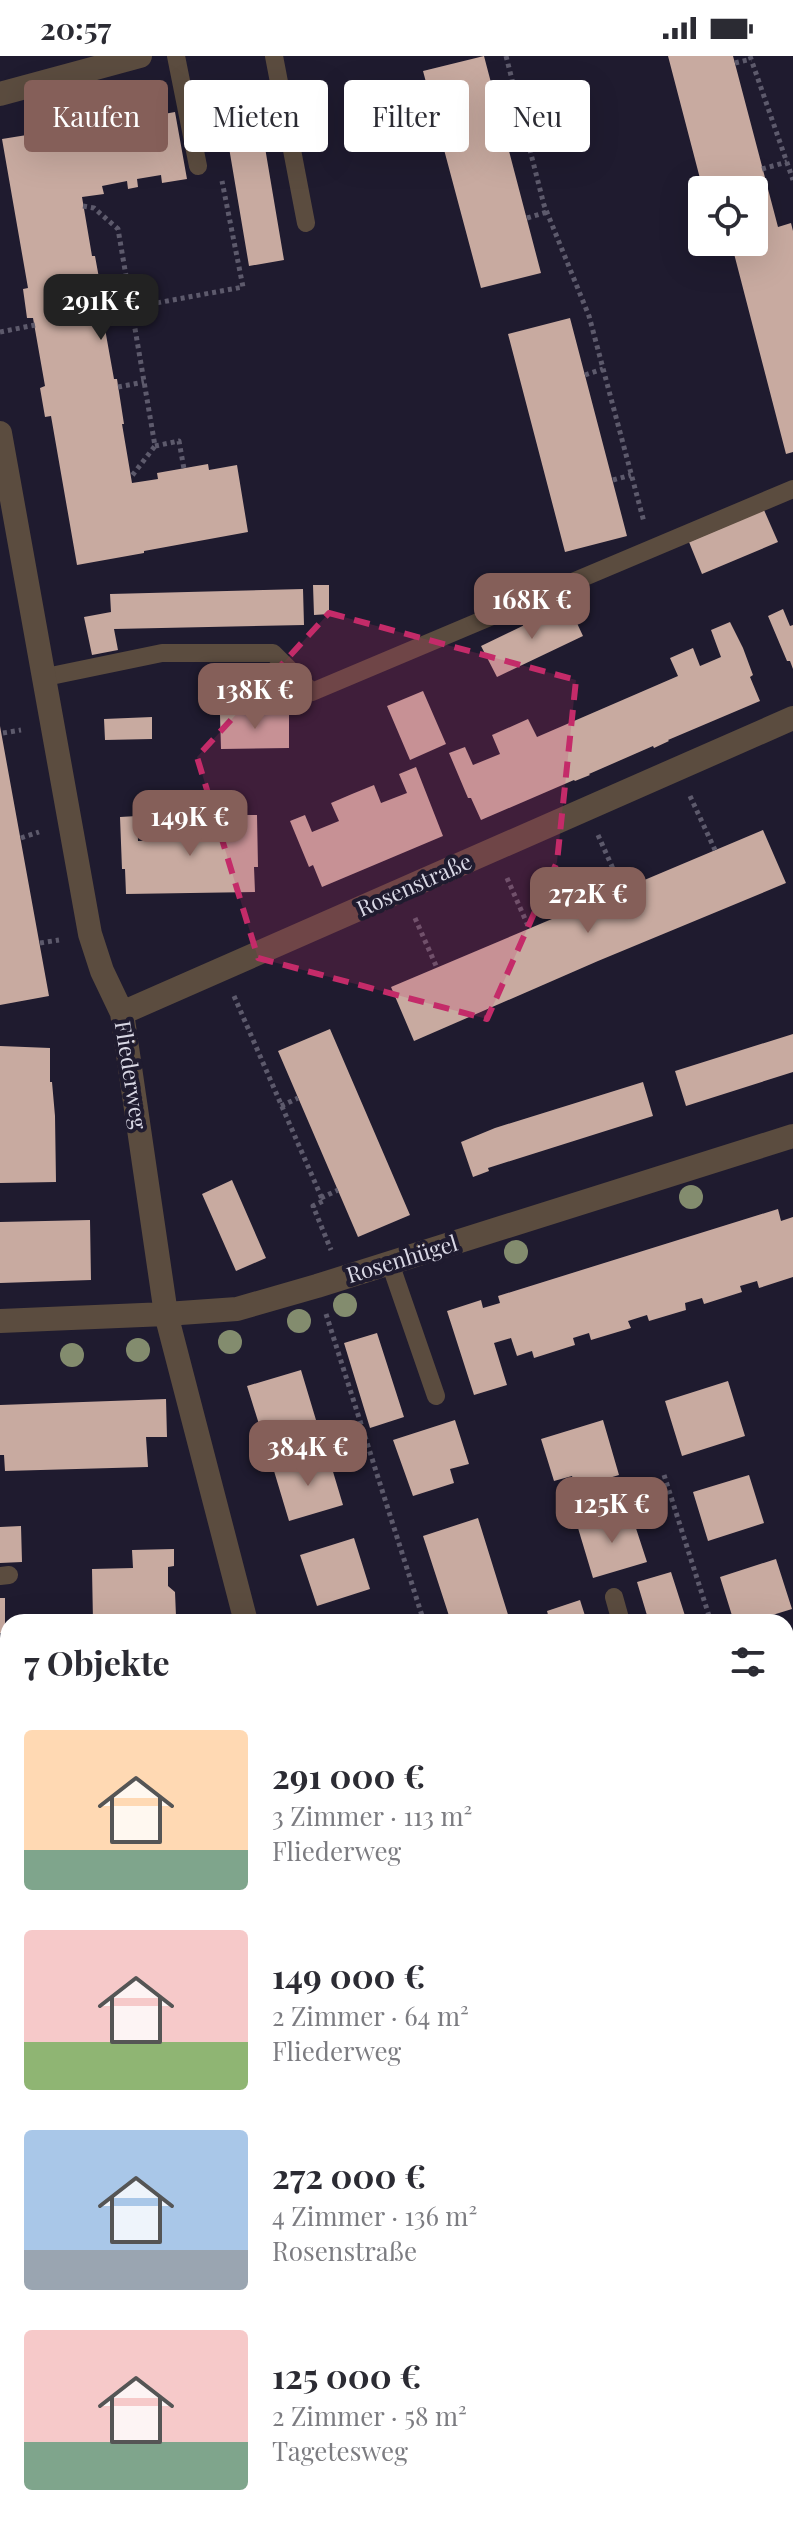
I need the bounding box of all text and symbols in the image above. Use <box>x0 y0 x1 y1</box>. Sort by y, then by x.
text: 20:57 <box>40 8 111 48</box>
chip: Kaufen <box>24 80 168 152</box>
chip: Mieten <box>184 80 328 152</box>
chip: Filter <box>344 80 469 152</box>
chip: Neu <box>485 80 590 152</box>
map controls <box>688 176 768 256</box>
button: locate <box>688 176 768 256</box>
pin: 291K € <box>36 274 166 342</box>
text: 291K € <box>62 282 140 317</box>
pin: 168K € <box>467 573 597 641</box>
text: 168K € <box>492 581 572 616</box>
pin: 138K € <box>190 663 320 731</box>
text: 138K € <box>216 671 294 706</box>
pin: 149K € <box>125 790 255 858</box>
text: 149K € <box>150 798 230 833</box>
street label: Rosenstraße <box>351 845 476 923</box>
pin: 272K € <box>523 867 653 935</box>
text: 272K € <box>548 875 628 910</box>
street label: Fliederweg <box>109 1018 155 1132</box>
street label: Rosenhügel <box>342 1227 461 1289</box>
pin: 384K € <box>243 1420 373 1488</box>
text: 384K € <box>267 1428 349 1463</box>
pin: 125K € <box>547 1477 677 1545</box>
text: 125K € <box>574 1485 650 1520</box>
text: 7 Objekte <box>24 1639 170 1685</box>
icon: filters <box>726 1640 770 1684</box>
text: 291 000 € <box>272 1752 425 1798</box>
icon: home <box>88 1762 184 1858</box>
text: 3 Zimmer · 113 m² <box>272 1798 472 1833</box>
text: Fliederweg <box>272 1833 401 1868</box>
text: 149 000 € <box>272 1952 425 1998</box>
icon: home <box>88 1962 184 2058</box>
text: 2 Zimmer · 64 m² <box>272 1998 469 2033</box>
text: Fliederweg <box>272 2033 401 2068</box>
text: 272 000 € <box>272 2152 426 2198</box>
icon: home <box>88 2162 184 2258</box>
text: 4 Zimmer · 136 m² <box>272 2198 477 2233</box>
text: Rosenstraße <box>272 2233 417 2268</box>
text: 125 000 € <box>272 2352 421 2398</box>
icon: home <box>88 2362 184 2458</box>
text: 2 Zimmer · 58 m² <box>272 2398 467 2433</box>
text: Tagetesweg <box>272 2433 408 2468</box>

